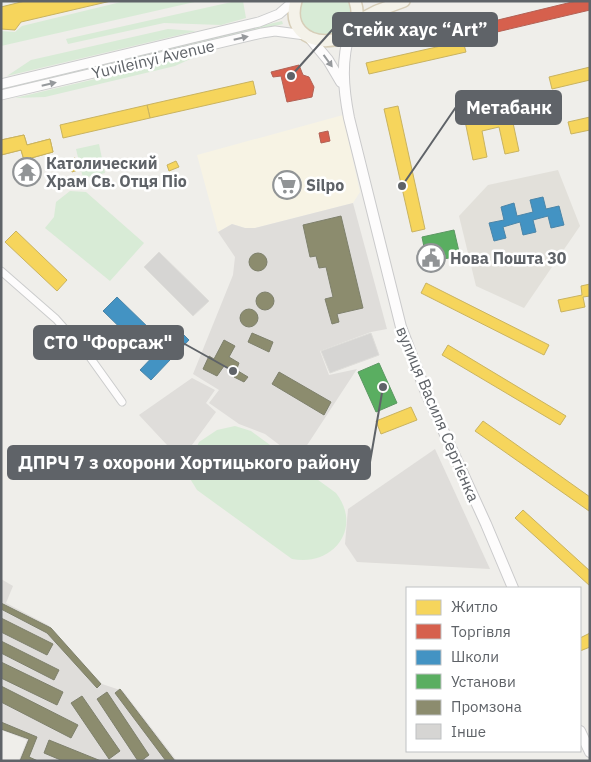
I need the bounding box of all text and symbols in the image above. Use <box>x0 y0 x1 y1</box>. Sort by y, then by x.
callout: Стейк хаус “Art” <box>333 13 497 46</box>
text: Стейк хаус “Art” <box>342 18 488 41</box>
one-way arrow <box>233 34 248 42</box>
street label: Yuvileinyi Avenue <box>90 35 216 83</box>
one-way arrow <box>323 54 333 68</box>
one-way arrow <box>41 80 56 88</box>
callout: Метабанк <box>456 91 561 124</box>
text: Метабанк <box>466 96 552 119</box>
place label: Католический Храм Св. Отця Піо <box>46 153 187 191</box>
temple icon: Католический Храм Св. Отця Піо <box>12 157 42 187</box>
supermarket icon: Silpo <box>272 170 302 200</box>
place label: Silpo <box>306 175 344 195</box>
public building icon: Нова Пошта 30 <box>416 243 446 273</box>
place label: Нова Пошта 30 <box>450 248 567 268</box>
street label: вулиця Василя Сергієнка <box>392 323 484 505</box>
callout: СТО "Форсаж" <box>34 326 183 359</box>
text: СТО "Форсаж" <box>44 331 172 354</box>
callout: ДПРЧ 7 з охорони Хортицького району <box>8 446 370 479</box>
text: ДПРЧ 7 з охорони Хортицького району <box>18 451 360 474</box>
legend <box>406 587 581 752</box>
text: Житло <box>451 597 498 616</box>
text: Торгівля <box>451 622 511 641</box>
text: Школи <box>451 647 499 666</box>
text: Установи <box>451 672 516 691</box>
text: Промзона <box>451 697 522 716</box>
text: Інше <box>451 722 486 741</box>

